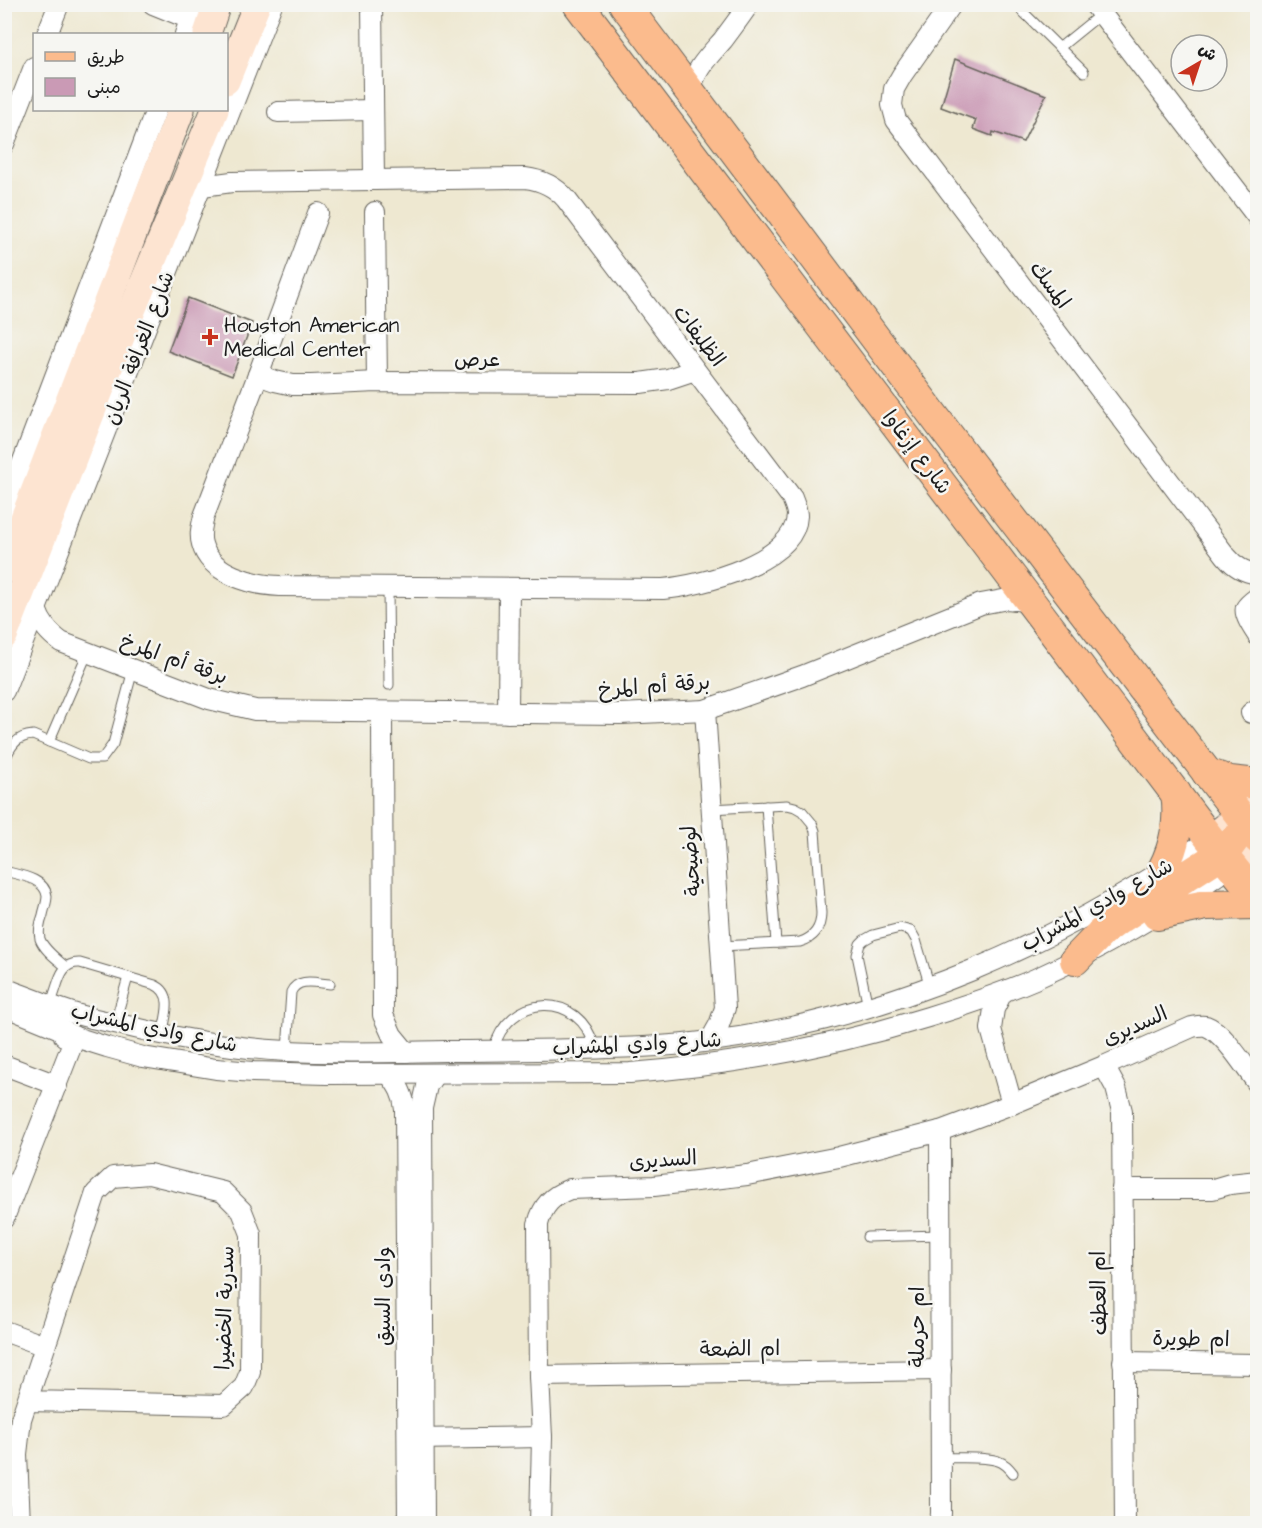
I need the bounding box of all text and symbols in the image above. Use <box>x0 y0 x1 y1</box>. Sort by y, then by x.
legend <box>33 33 228 111</box>
north arrow <box>1169 33 1229 93</box>
text: ش <box>1194 38 1222 66</box>
text: طريق <box>87 45 125 70</box>
text: مبنى <box>87 75 121 100</box>
street label: المسك <box>1023 255 1077 315</box>
street label: شارع الغرافة الريان <box>96 267 182 429</box>
street label: الظليفات <box>666 299 732 373</box>
place label: Houston American Medical Center <box>224 311 399 364</box>
marker: Houston American Medical Center <box>201 328 219 346</box>
street label: عرص <box>454 345 500 374</box>
street label: شارع إزغاوا <box>876 404 958 500</box>
street label: برقة أم المرخ <box>116 626 232 693</box>
street label: برقة أم المرخ <box>597 668 711 705</box>
street label: لوضيحية <box>674 825 708 897</box>
street label: شارع وادي المشراب <box>1016 851 1178 959</box>
street label: شارع وادي المشراب <box>68 996 240 1060</box>
street label: السديرى <box>1098 999 1172 1053</box>
street label: شارع وادي المشراب <box>552 1025 722 1063</box>
street label: السديرى <box>628 1143 698 1177</box>
street label: سدرية الخضيرا <box>208 1245 242 1371</box>
street label: وادى السيق <box>369 1246 398 1346</box>
street label: ام العطف <box>1084 1250 1115 1335</box>
street label: ام حرملة <box>903 1286 933 1368</box>
street label: ام طويرة <box>1152 1324 1230 1355</box>
street label: ام الضعة <box>699 1334 781 1365</box>

